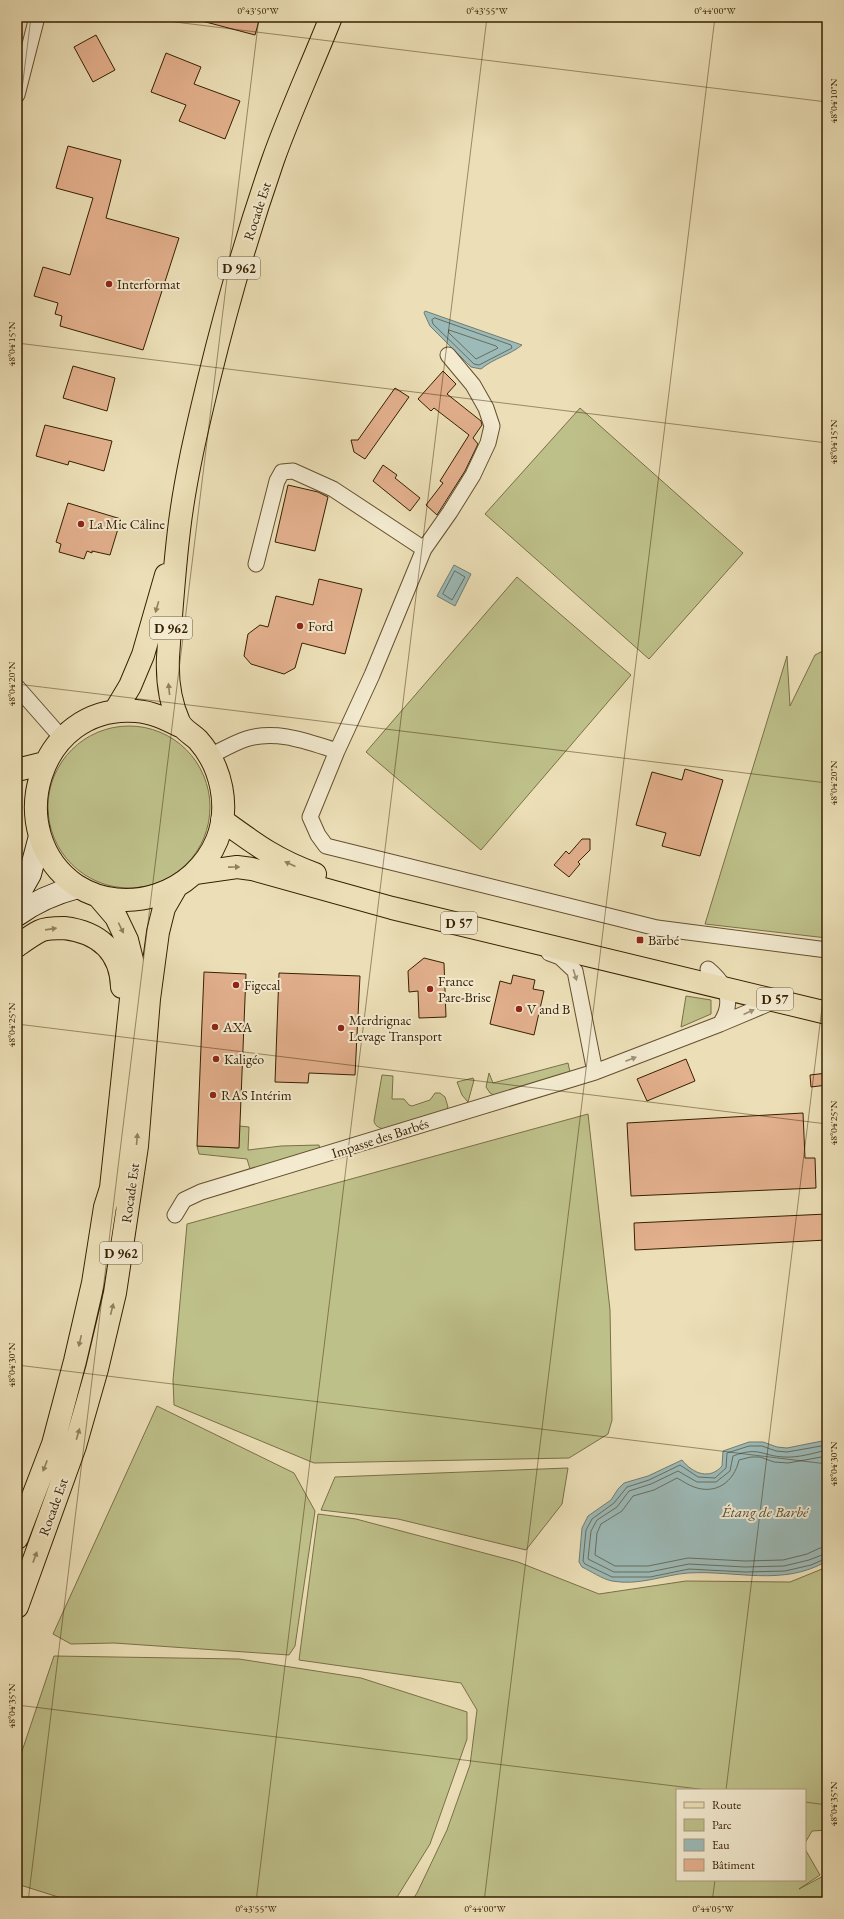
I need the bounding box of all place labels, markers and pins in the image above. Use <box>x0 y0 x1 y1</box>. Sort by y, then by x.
place label: Interformat <box>117 275 181 293</box>
marker: Interformat <box>104 279 114 289</box>
place label: La Mie Câline <box>89 515 166 533</box>
marker: La Mie Câline <box>76 519 86 529</box>
place label: Ford <box>308 617 334 635</box>
marker: Ford <box>295 621 305 631</box>
place label: Barbé <box>648 931 680 949</box>
marker: Barbé <box>635 935 645 945</box>
place label: France Pare-Brise <box>438 972 491 1006</box>
place label: Figecal <box>244 976 281 994</box>
marker: Figecal <box>231 980 241 990</box>
marker: France Pare-Brise <box>425 984 435 994</box>
place label: V and B <box>527 1000 570 1018</box>
marker: V and B <box>514 1004 524 1014</box>
place label: Merdrignac Levage Transport <box>349 1011 443 1045</box>
place label: AXA <box>222 1018 253 1036</box>
marker: AXA <box>210 1022 220 1032</box>
marker: Merdrignac Levage Transport <box>336 1023 346 1033</box>
place label: Kaligéo <box>224 1050 264 1068</box>
marker: Kaligéo <box>211 1054 221 1064</box>
place label: RAS Intérim <box>221 1086 292 1104</box>
marker: RAS Intérim <box>208 1090 218 1100</box>

